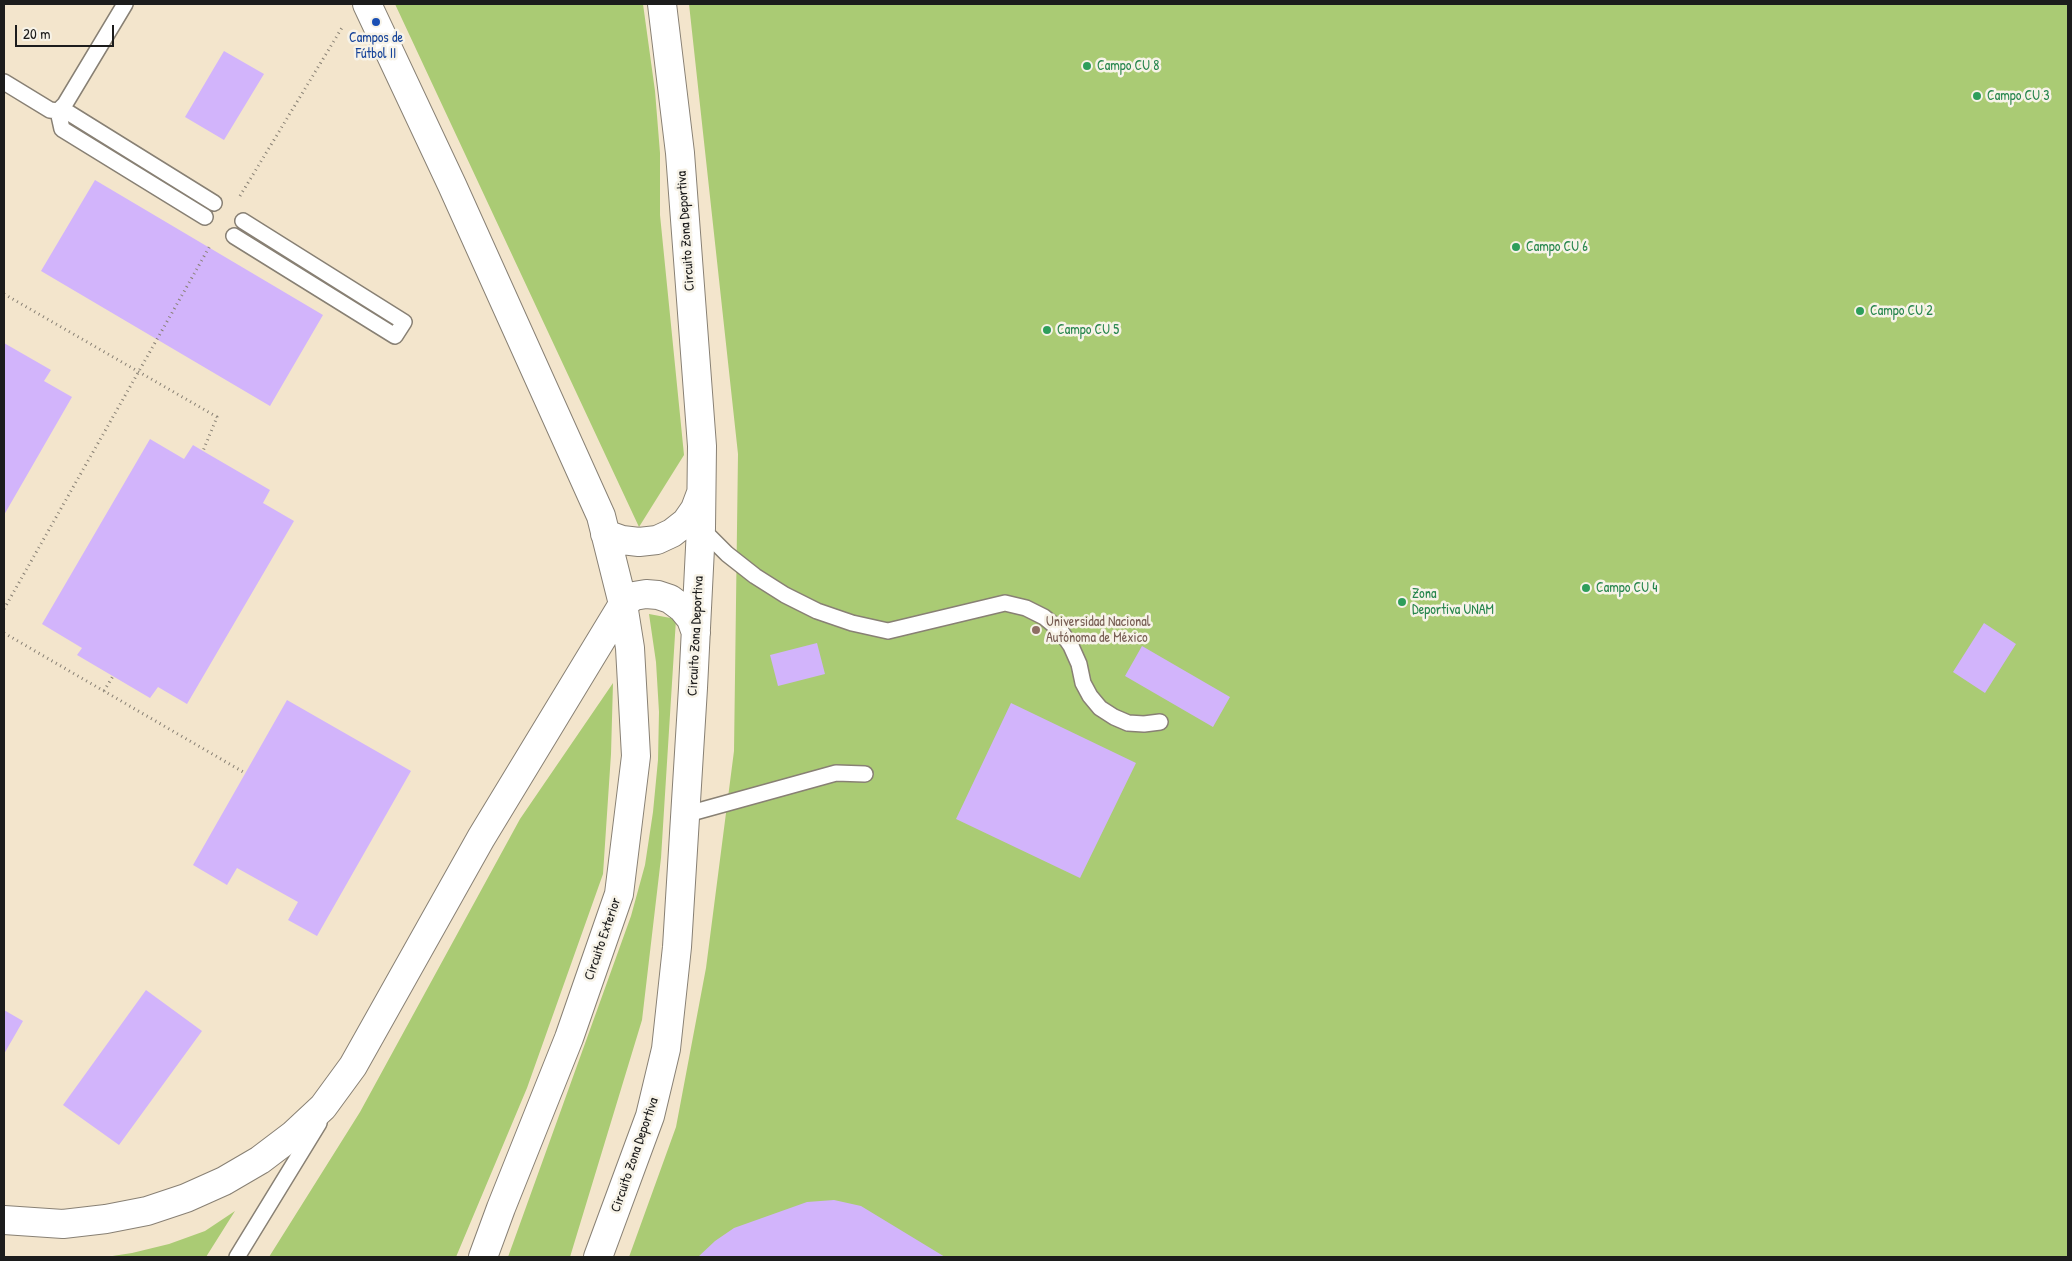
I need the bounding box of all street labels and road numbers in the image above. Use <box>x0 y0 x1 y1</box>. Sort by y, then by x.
street label: Circuito Zona Deportiva <box>673 171 699 291</box>
street label: Circuito Zona Deportiva <box>684 576 708 696</box>
street label: Circuito Exterior <box>581 895 625 983</box>
street label: Circuito Zona Deportiva <box>608 1095 662 1215</box>

